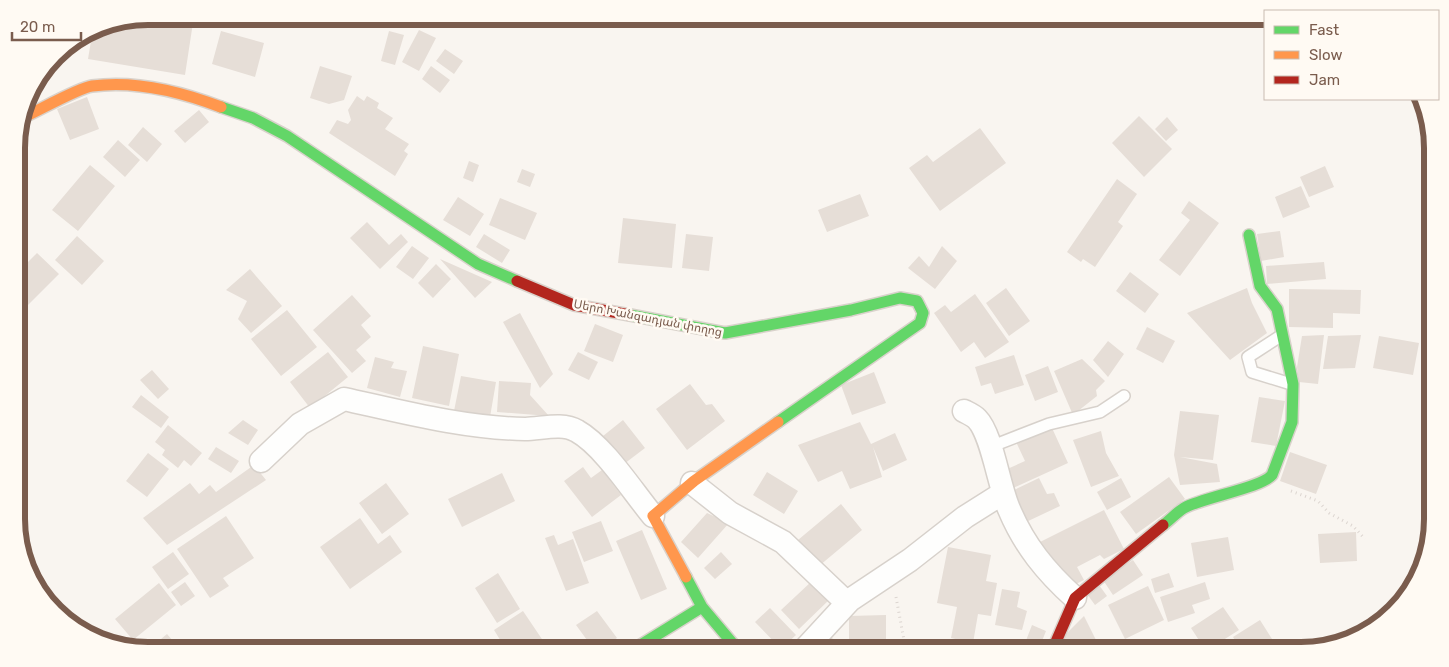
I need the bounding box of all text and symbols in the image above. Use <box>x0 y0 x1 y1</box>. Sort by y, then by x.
scale bar <box>12 10 81 42</box>
legend <box>1264 10 1439 100</box>
text: 20 m <box>20 18 55 36</box>
text: Fast <box>1309 21 1339 39</box>
text: Slow <box>1309 46 1342 64</box>
text: Jam <box>1309 71 1340 89</box>
street label: Սերո Խանզադյան փողոց <box>573 297 723 339</box>

